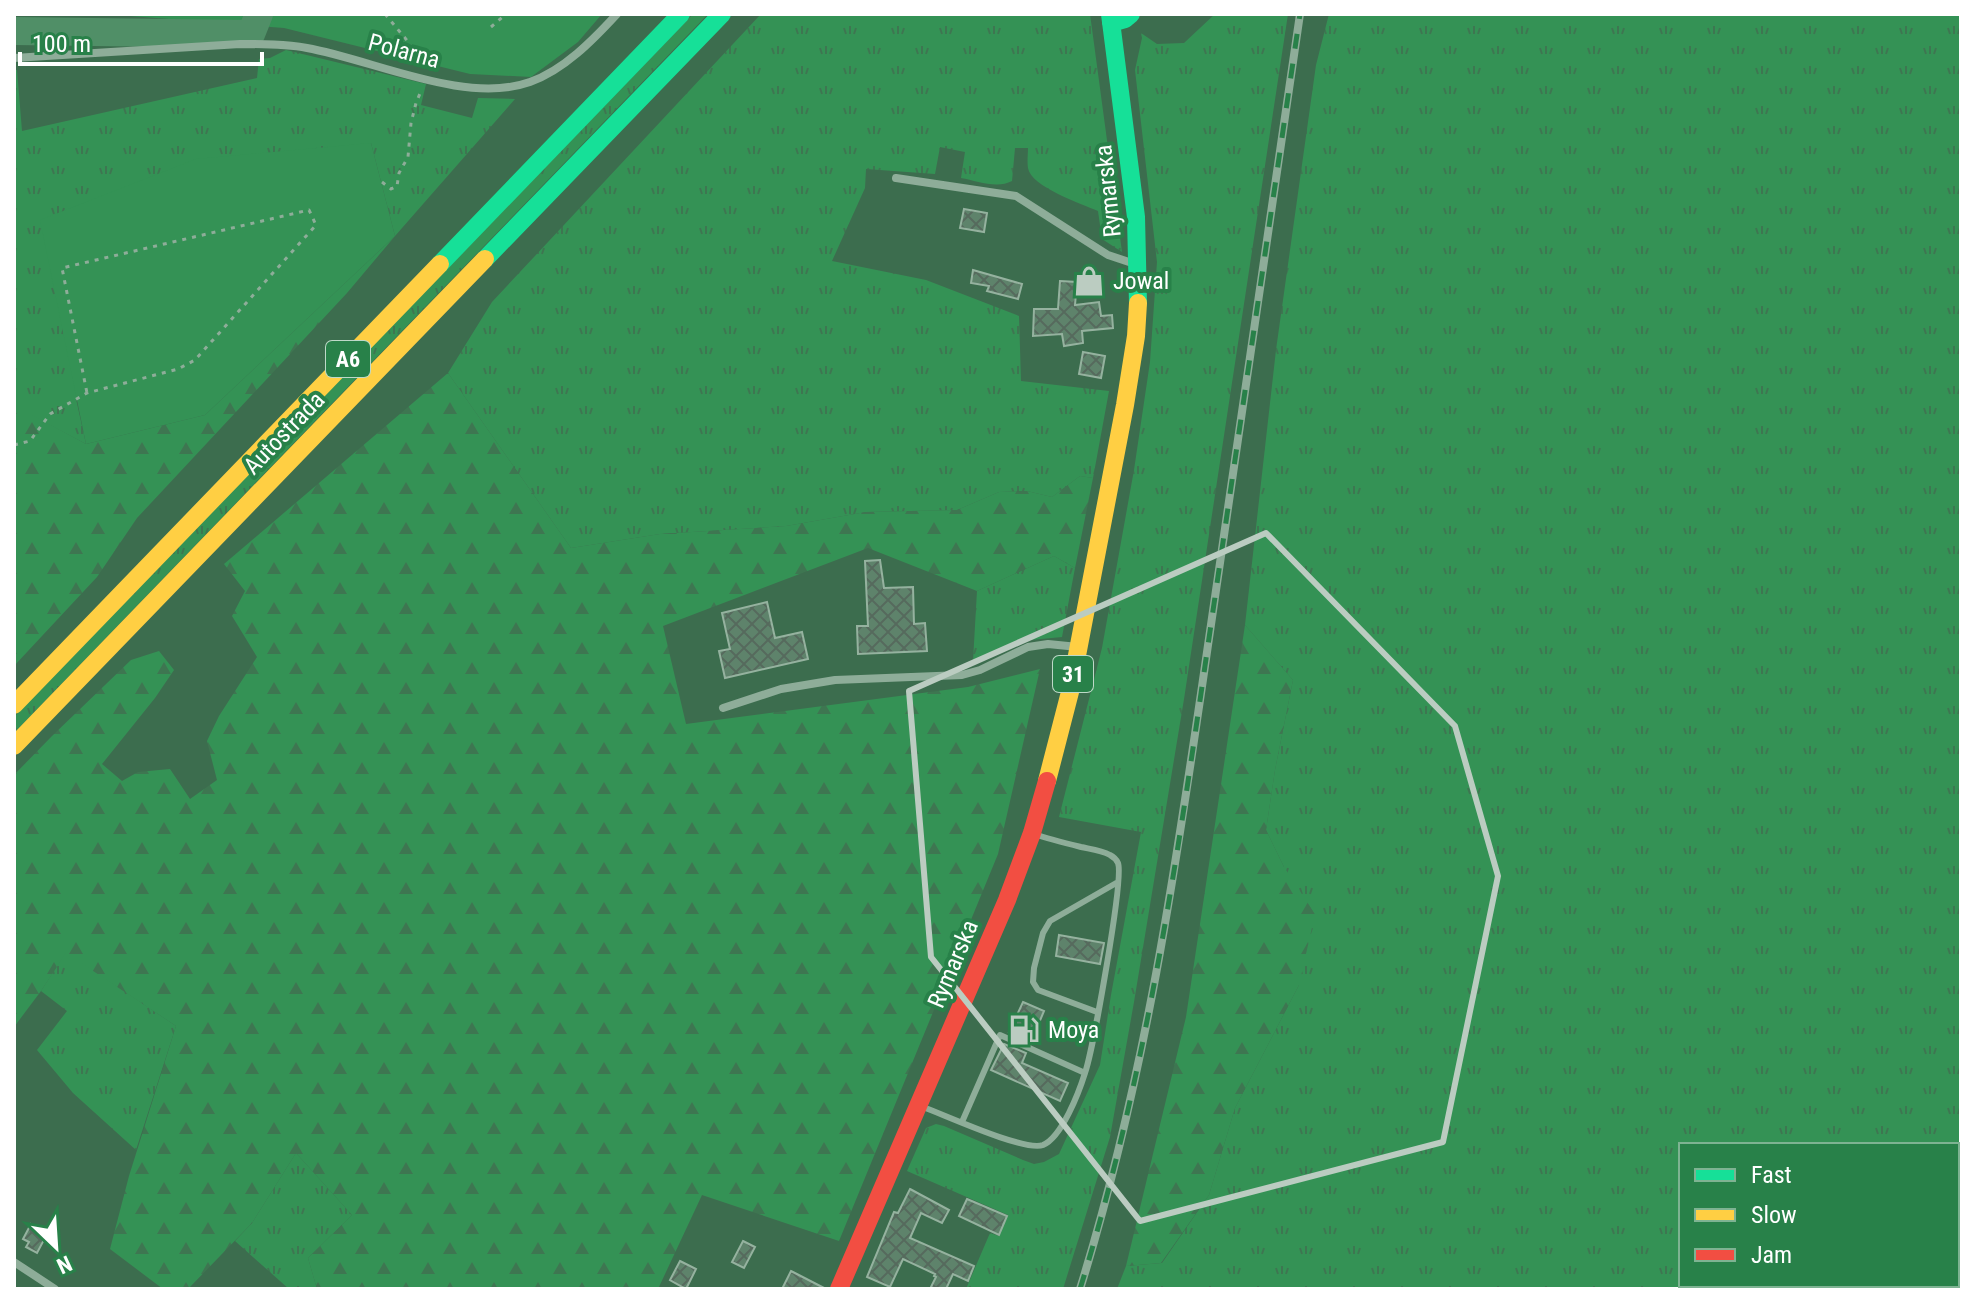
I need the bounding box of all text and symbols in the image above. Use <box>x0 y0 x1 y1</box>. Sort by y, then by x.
scale bar <box>20 16 262 66</box>
street label: Polarna <box>365 28 443 74</box>
text: 100 m <box>32 30 91 58</box>
street label: Rymarska <box>1089 143 1127 239</box>
shop icon: Jowal <box>1072 264 1106 298</box>
place label: Jowal <box>1113 267 1169 295</box>
road number: A6 <box>326 341 370 377</box>
street label: Autostrada <box>238 386 330 480</box>
road number: 31 <box>1053 656 1093 692</box>
street label: Rymarska <box>922 916 984 1012</box>
fuel station icon: Moya <box>1007 1013 1041 1047</box>
place label: Moya <box>1048 1016 1099 1044</box>
legend <box>1679 1143 1959 1287</box>
text: Fast <box>1751 1161 1792 1189</box>
text: Slow <box>1751 1201 1797 1229</box>
north arrow <box>16 1207 96 1287</box>
text: Jam <box>1751 1241 1792 1269</box>
text: N <box>53 1250 76 1279</box>

